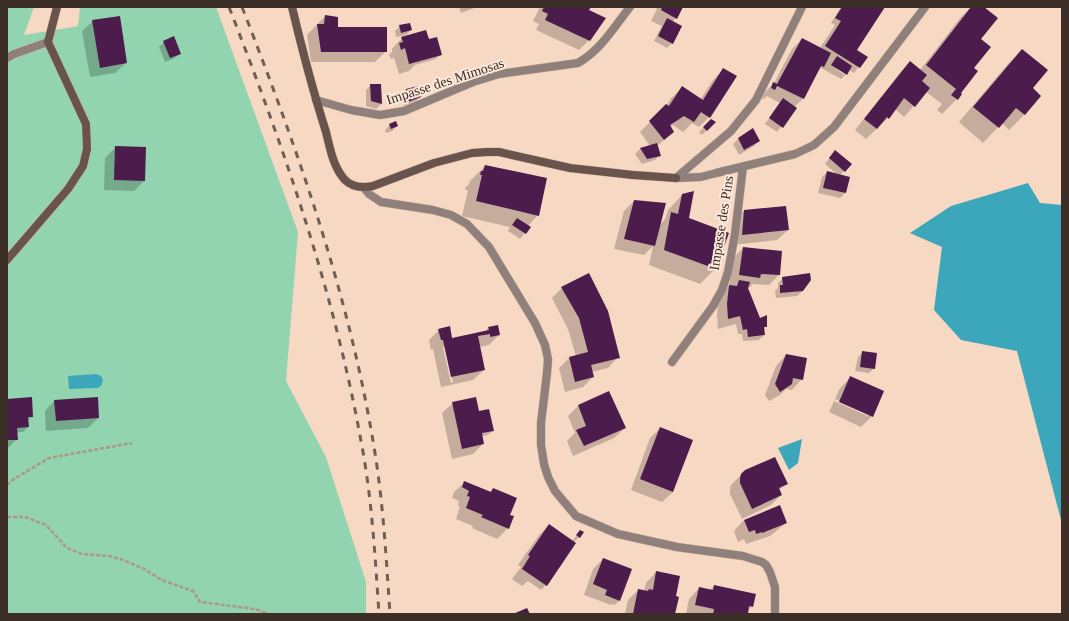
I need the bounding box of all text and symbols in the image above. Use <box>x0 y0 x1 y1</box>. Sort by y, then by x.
street label: Impasse des Mimosas <box>384 55 506 108</box>
street label: Impasse des Pins <box>707 175 736 271</box>

